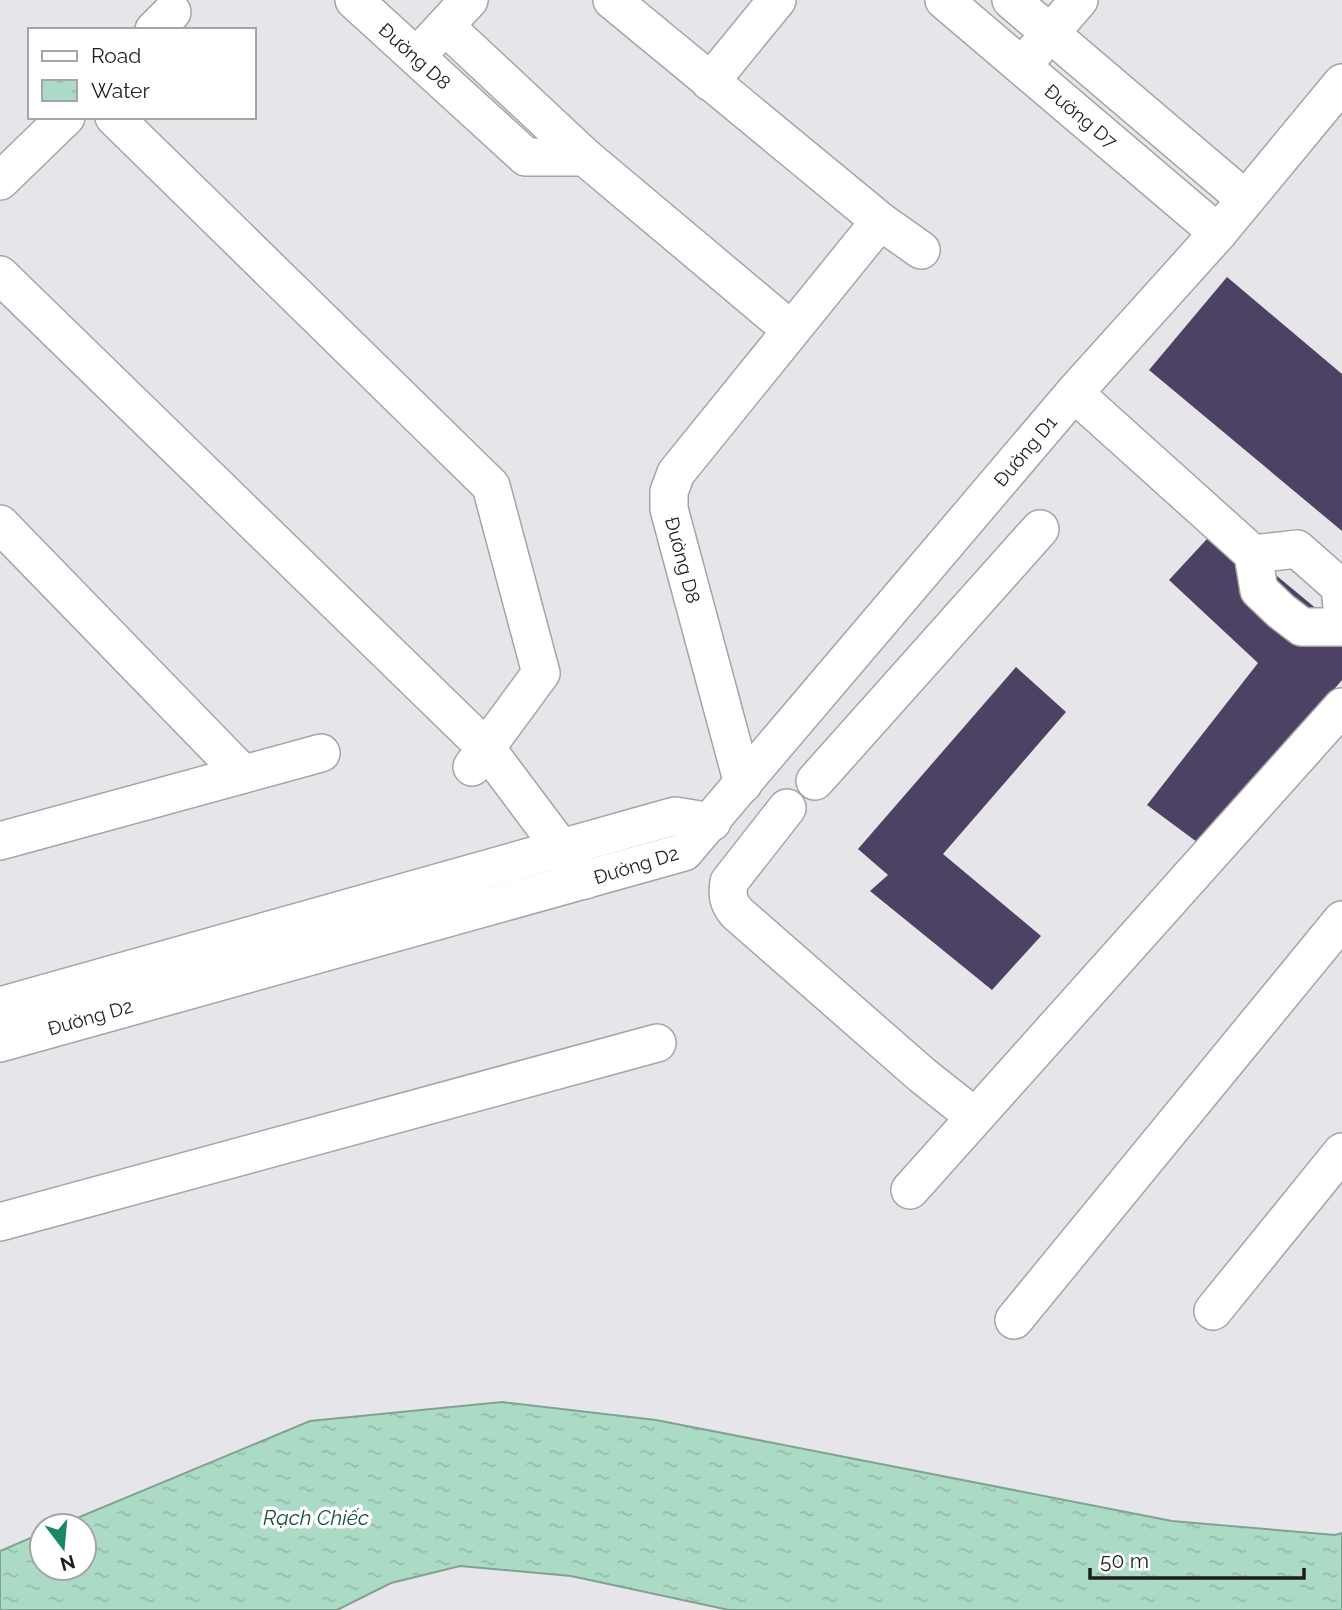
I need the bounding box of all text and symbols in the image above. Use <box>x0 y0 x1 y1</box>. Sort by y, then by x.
street label: Đường D8 <box>375 18 455 94</box>
legend <box>28 28 256 119</box>
text: Road <box>91 43 141 68</box>
text: Water <box>91 78 150 103</box>
street label: Đường D7 <box>1040 79 1122 153</box>
street label: Đường D1 <box>989 411 1061 491</box>
street label: Đường D8 <box>661 514 705 606</box>
street label: Đường D2 <box>591 842 681 888</box>
street label: Đường D2 <box>45 994 135 1040</box>
water label: Rạch Chiếc <box>263 1505 369 1530</box>
north arrow <box>28 1512 98 1582</box>
scale bar <box>1090 1536 1304 1580</box>
text: 50 m <box>1100 1548 1149 1573</box>
text: N <box>58 1551 78 1576</box>

